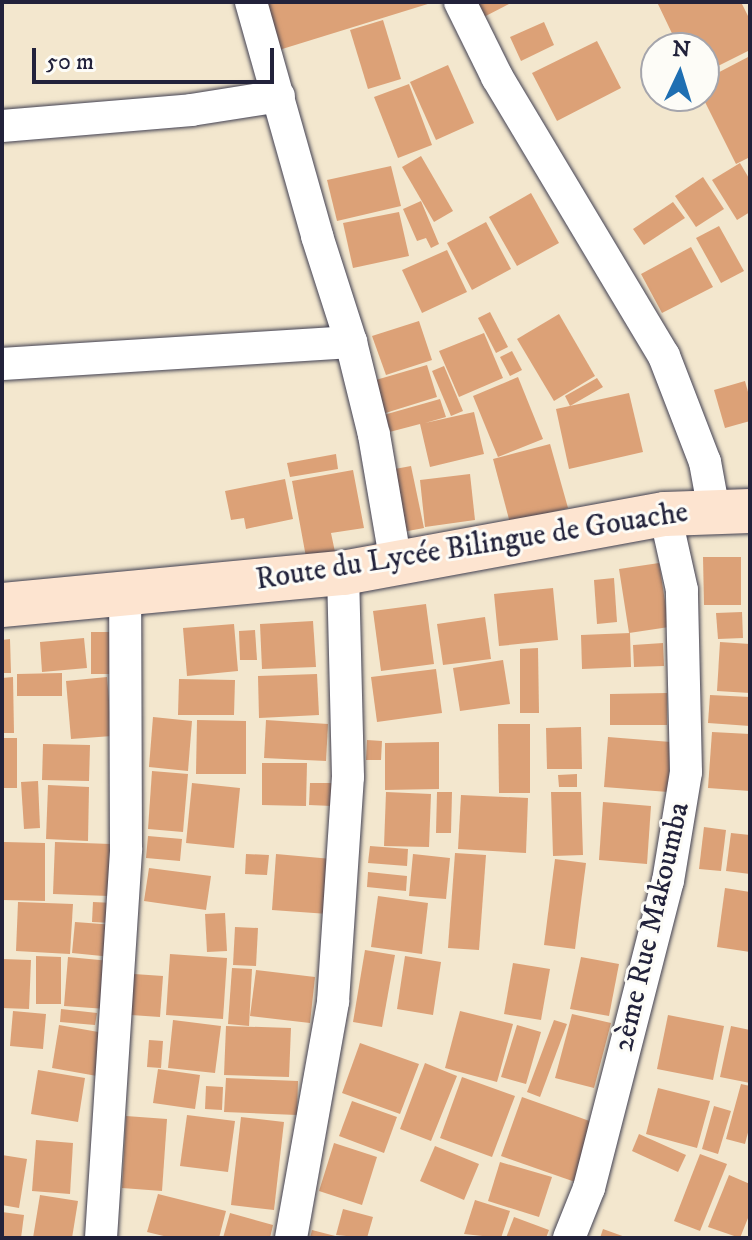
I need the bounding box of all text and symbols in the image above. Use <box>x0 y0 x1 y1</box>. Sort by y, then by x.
scale bar <box>36 32 278 82</box>
north arrow <box>640 32 720 112</box>
text: N <box>672 35 692 64</box>
text: 50 m <box>46 47 94 77</box>
street label: Route du Lycée Bilingue de Gouache <box>253 495 691 599</box>
street label: 2ème Rue Makoumba <box>606 799 698 1055</box>

